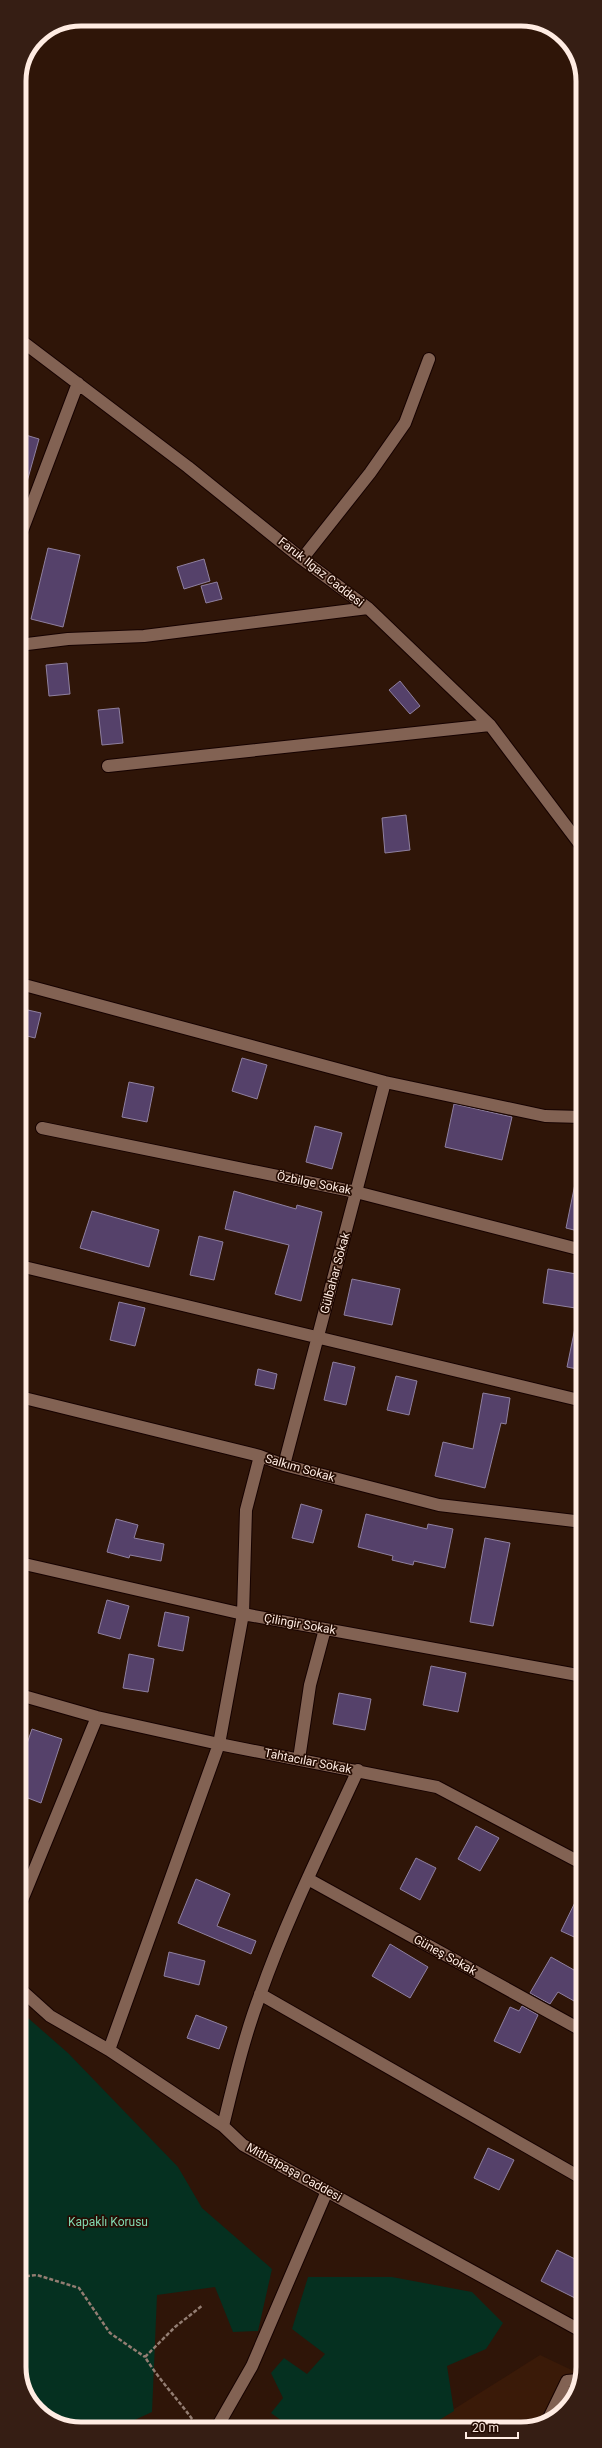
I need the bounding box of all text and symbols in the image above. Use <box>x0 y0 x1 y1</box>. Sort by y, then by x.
street label: Faruk Ilgaz Caddesi <box>276 534 367 610</box>
street label: Özbilge Sokak <box>276 1168 353 1197</box>
street label: Gülbahar Sokak <box>317 1230 353 1315</box>
street label: Salkım Sokak <box>264 1451 337 1485</box>
street label: Çilingir Sokak <box>263 1611 338 1637</box>
street label: Tahtacılar Sokak <box>263 1746 354 1776</box>
street label: Güneş Sokak <box>411 1932 480 1978</box>
street label: Mithatpaşa Caddesi <box>244 2140 344 2204</box>
park label: Kapaklı Korusu <box>68 2215 148 2229</box>
scale bar <box>466 2414 518 2440</box>
text: 20 m <box>472 2421 499 2435</box>

